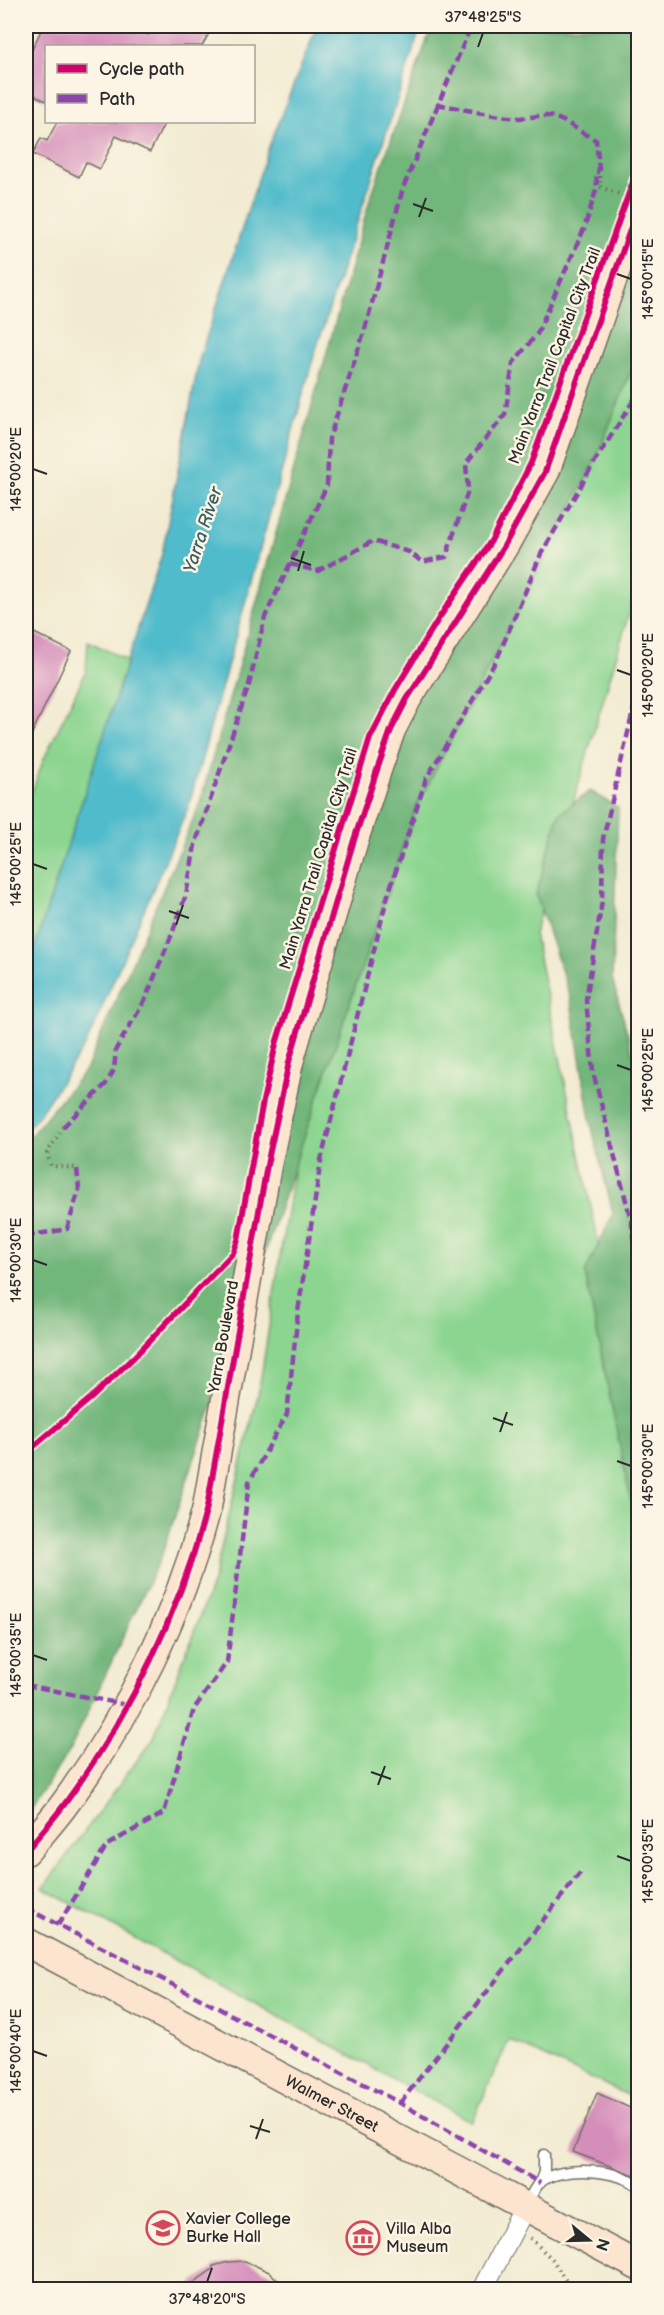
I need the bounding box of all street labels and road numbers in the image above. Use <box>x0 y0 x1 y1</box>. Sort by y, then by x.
street label: Main Yarra Trail Capital City Trail <box>505 245 605 467</box>
street label: Main Yarra Trail Capital City Trail <box>276 746 362 972</box>
street label: Yarra Boulevard <box>205 1279 243 1396</box>
street label: Walmer Street <box>282 2071 382 2136</box>

